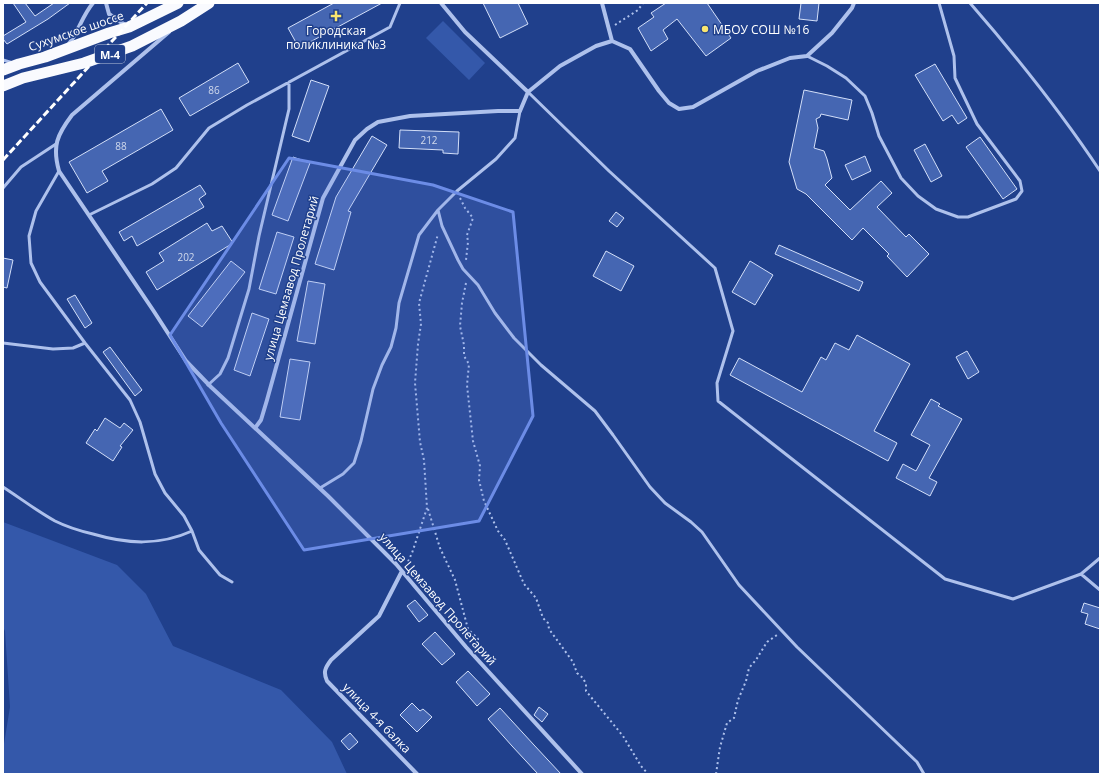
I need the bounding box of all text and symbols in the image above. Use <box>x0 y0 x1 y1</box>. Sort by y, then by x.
street label: Сухумское шоссе <box>26 7 126 55</box>
marker: Городская поликлиника №3 <box>330 10 342 22</box>
place label: МБОУ СОШ №16 <box>713 21 809 38</box>
place label: Городская поликлиника №3 <box>286 22 386 53</box>
marker: МБОУ СОШ №16 <box>700 24 710 34</box>
road number: М-4 <box>95 45 125 63</box>
house number: 86 <box>208 83 220 97</box>
house number: 212 <box>420 133 438 147</box>
house number: 88 <box>115 139 127 153</box>
street label: улица Цемзавод Пролетарий <box>259 194 323 362</box>
house number: 202 <box>177 250 195 264</box>
street label: улица Цемзавод Пролетарий <box>376 529 500 669</box>
street label: улица 4-я балка <box>339 679 415 757</box>

